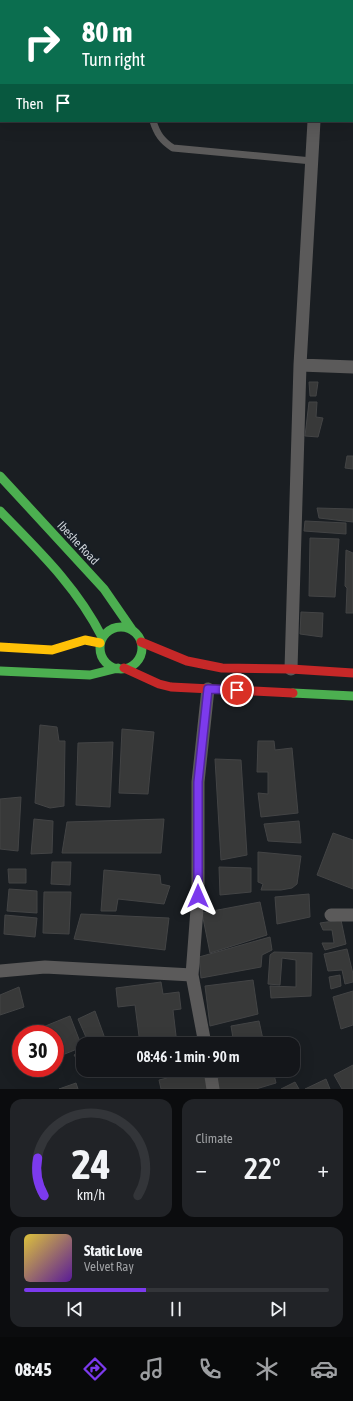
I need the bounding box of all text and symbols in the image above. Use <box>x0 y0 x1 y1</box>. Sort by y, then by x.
icon: right <box>16 16 68 68</box>
text: 80 m <box>82 16 132 48</box>
text: Turn right <box>82 49 145 70</box>
icon: arrive <box>52 92 74 114</box>
text: Then <box>16 95 44 112</box>
street label: Ibeshe Road <box>54 518 102 568</box>
pin <box>220 673 254 707</box>
icon: arrive <box>226 679 248 701</box>
position arrow <box>177 875 219 917</box>
speed limit sign: 30 <box>12 1025 64 1077</box>
text: 08:46 · 1 min · 90 m <box>136 1048 240 1065</box>
text: Climate <box>196 1131 233 1146</box>
text: 24 <box>71 1140 110 1188</box>
text: 22° <box>244 1151 280 1185</box>
text: − <box>196 1156 207 1182</box>
text: + <box>318 1156 329 1182</box>
text: km/h <box>77 1187 105 1203</box>
text: Static Love <box>84 1242 143 1259</box>
text: Velvet Ray <box>84 1259 134 1274</box>
icon: previous <box>64 1298 86 1320</box>
icon: pause <box>165 1298 187 1320</box>
icon: next <box>267 1298 289 1320</box>
icon: directions <box>81 1355 109 1383</box>
icon: music <box>138 1355 166 1383</box>
icon: phone <box>196 1355 224 1383</box>
icon: climate <box>253 1355 281 1383</box>
icon: car <box>310 1355 338 1383</box>
text: 08:45 <box>15 1359 52 1380</box>

